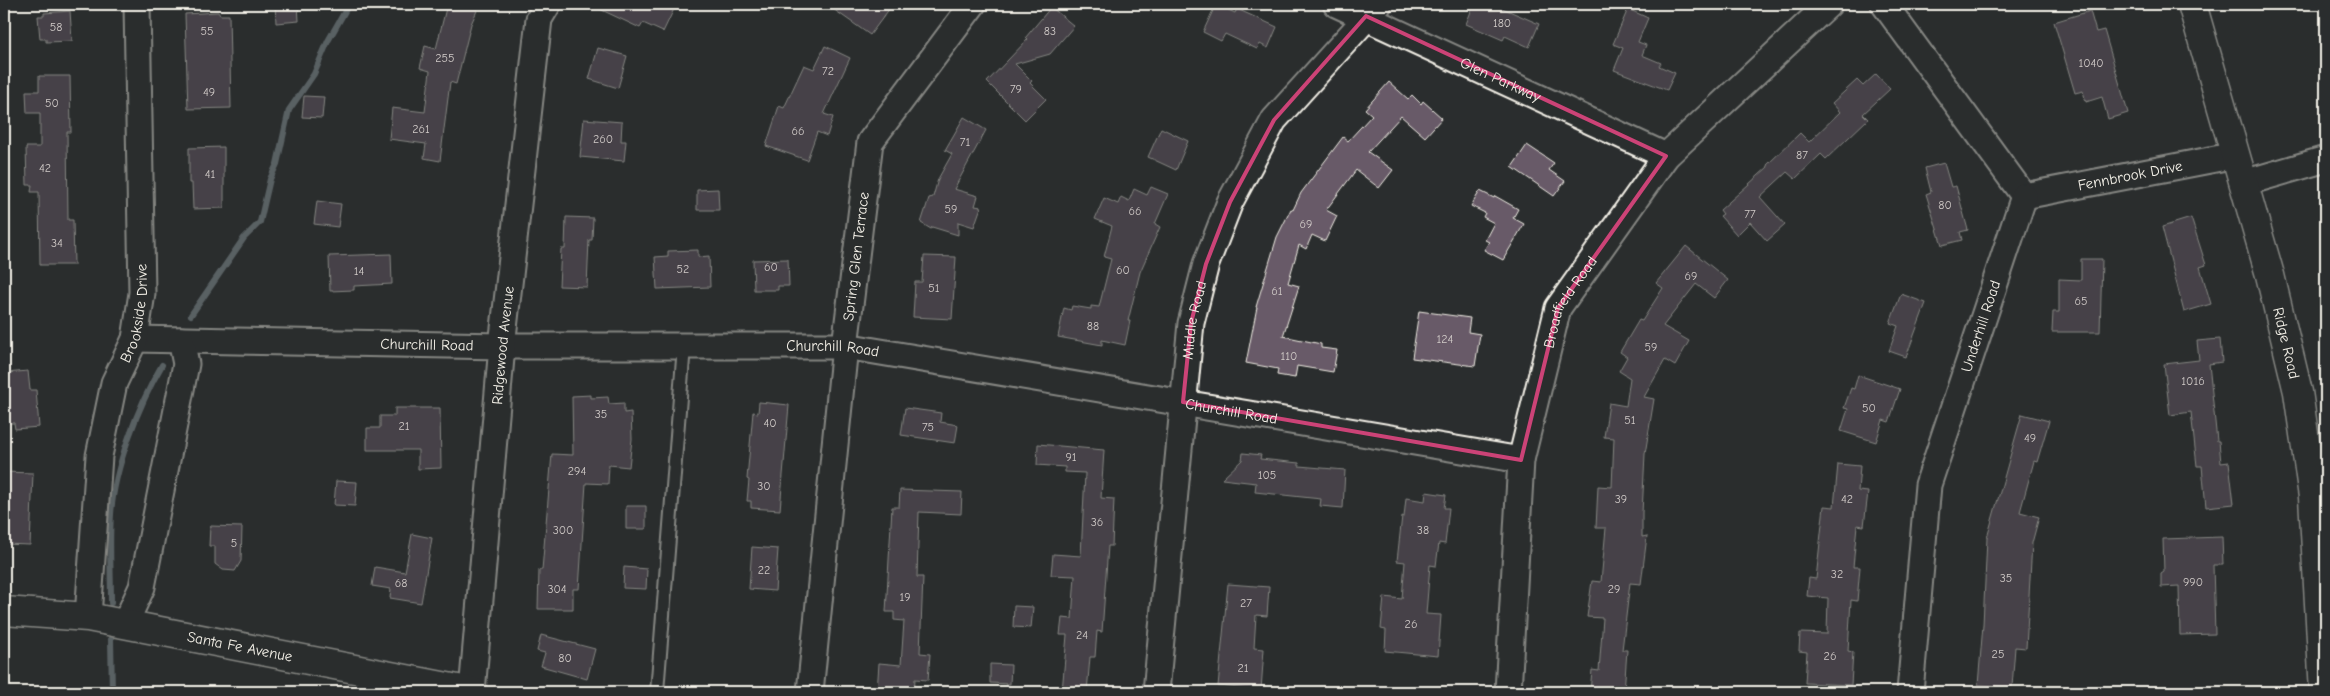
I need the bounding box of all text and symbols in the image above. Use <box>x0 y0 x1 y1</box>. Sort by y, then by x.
house number: 180 <box>1493 16 1511 30</box>
house number: 58 <box>50 20 62 34</box>
house number: 55 <box>200 24 214 38</box>
house number: 83 <box>1044 24 1056 38</box>
house number: 255 <box>435 51 455 65</box>
street label: Glen Parkway <box>1457 53 1544 106</box>
house number: 1040 <box>2078 56 2104 70</box>
house number: 72 <box>822 64 834 78</box>
house number: 79 <box>1010 82 1022 96</box>
house number: 49 <box>203 85 215 99</box>
house number: 50 <box>45 96 59 110</box>
house number: 261 <box>412 122 430 136</box>
house number: 66 <box>791 124 805 138</box>
house number: 260 <box>593 132 613 146</box>
house number: 71 <box>960 135 970 149</box>
house number: 87 <box>1796 148 1808 162</box>
street label: Fennbrook Drive <box>2076 156 2184 194</box>
house number: 42 <box>39 161 51 175</box>
house number: 41 <box>205 167 216 181</box>
street label: Spring Glen Terrace <box>839 190 873 322</box>
house number: 80 <box>1938 198 1952 212</box>
house number: 59 <box>945 202 957 216</box>
house number: 66 <box>1128 204 1142 218</box>
house number: 77 <box>1744 207 1756 221</box>
house number: 69 <box>1300 217 1312 231</box>
house number: 34 <box>51 236 63 250</box>
street label: Broadfield Road <box>1540 253 1601 350</box>
house number: 60 <box>764 260 778 274</box>
house number: 52 <box>677 262 689 276</box>
street label: Brookside Drive <box>116 263 151 365</box>
house number: 60 <box>1116 263 1130 277</box>
house number: 14 <box>354 264 364 278</box>
house number: 69 <box>1685 269 1697 283</box>
street label: Underhill Road <box>1957 278 2004 374</box>
street label: Middle Road <box>1179 279 1210 360</box>
house number: 51 <box>928 281 940 295</box>
house number: 61 <box>1271 284 1283 298</box>
street label: Ridgewood Avenue <box>488 285 518 405</box>
house number: 65 <box>2074 294 2088 308</box>
street label: Ridge Road <box>2269 305 2304 381</box>
house number: 88 <box>1087 319 1099 333</box>
house number: 124 <box>1437 332 1454 346</box>
street label: Churchill Road <box>380 335 474 354</box>
street label: Churchill Road <box>786 337 881 361</box>
house number: 59 <box>1645 340 1657 354</box>
house number: 110 <box>1281 349 1297 363</box>
house number: 1016 <box>2181 374 2205 388</box>
street label: Churchill Road <box>1184 395 1279 428</box>
house number: 50 <box>1862 401 1876 415</box>
house number: 35 <box>595 407 607 421</box>
house number: 51 <box>1624 413 1636 427</box>
house number: 40 <box>763 416 777 430</box>
house number: 21 <box>398 419 410 433</box>
house number: 75 <box>922 420 934 434</box>
house number: 49 <box>2024 431 2036 445</box>
house number: 91 <box>1065 450 1077 464</box>
house number: 294 <box>568 464 586 478</box>
house number: 105 <box>1258 468 1276 482</box>
house number: 30 <box>757 479 771 493</box>
house number: 39 <box>1615 492 1627 506</box>
house number: 42 <box>1841 492 1853 506</box>
house number: 36 <box>1091 515 1103 529</box>
house number: 300 <box>553 523 573 537</box>
house number: 38 <box>1417 523 1429 537</box>
house number: 5 <box>231 536 237 550</box>
house number: 22 <box>758 563 770 577</box>
house number: 32 <box>1831 567 1843 581</box>
house number: 35 <box>2000 571 2012 585</box>
house number: 990 <box>2183 575 2203 589</box>
house number: 68 <box>395 576 407 590</box>
house number: 304 <box>547 582 567 596</box>
house number: 29 <box>1608 582 1620 596</box>
house number: 19 <box>899 590 911 604</box>
house number: 27 <box>1240 596 1252 610</box>
house number: 26 <box>1405 617 1417 631</box>
street label: Santa Fe Avenue <box>186 628 295 666</box>
house number: 24 <box>1076 628 1088 642</box>
house number: 25 <box>1992 647 2004 661</box>
house number: 26 <box>1824 649 1836 663</box>
house number: 80 <box>558 651 572 665</box>
house number: 21 <box>1237 661 1249 675</box>

